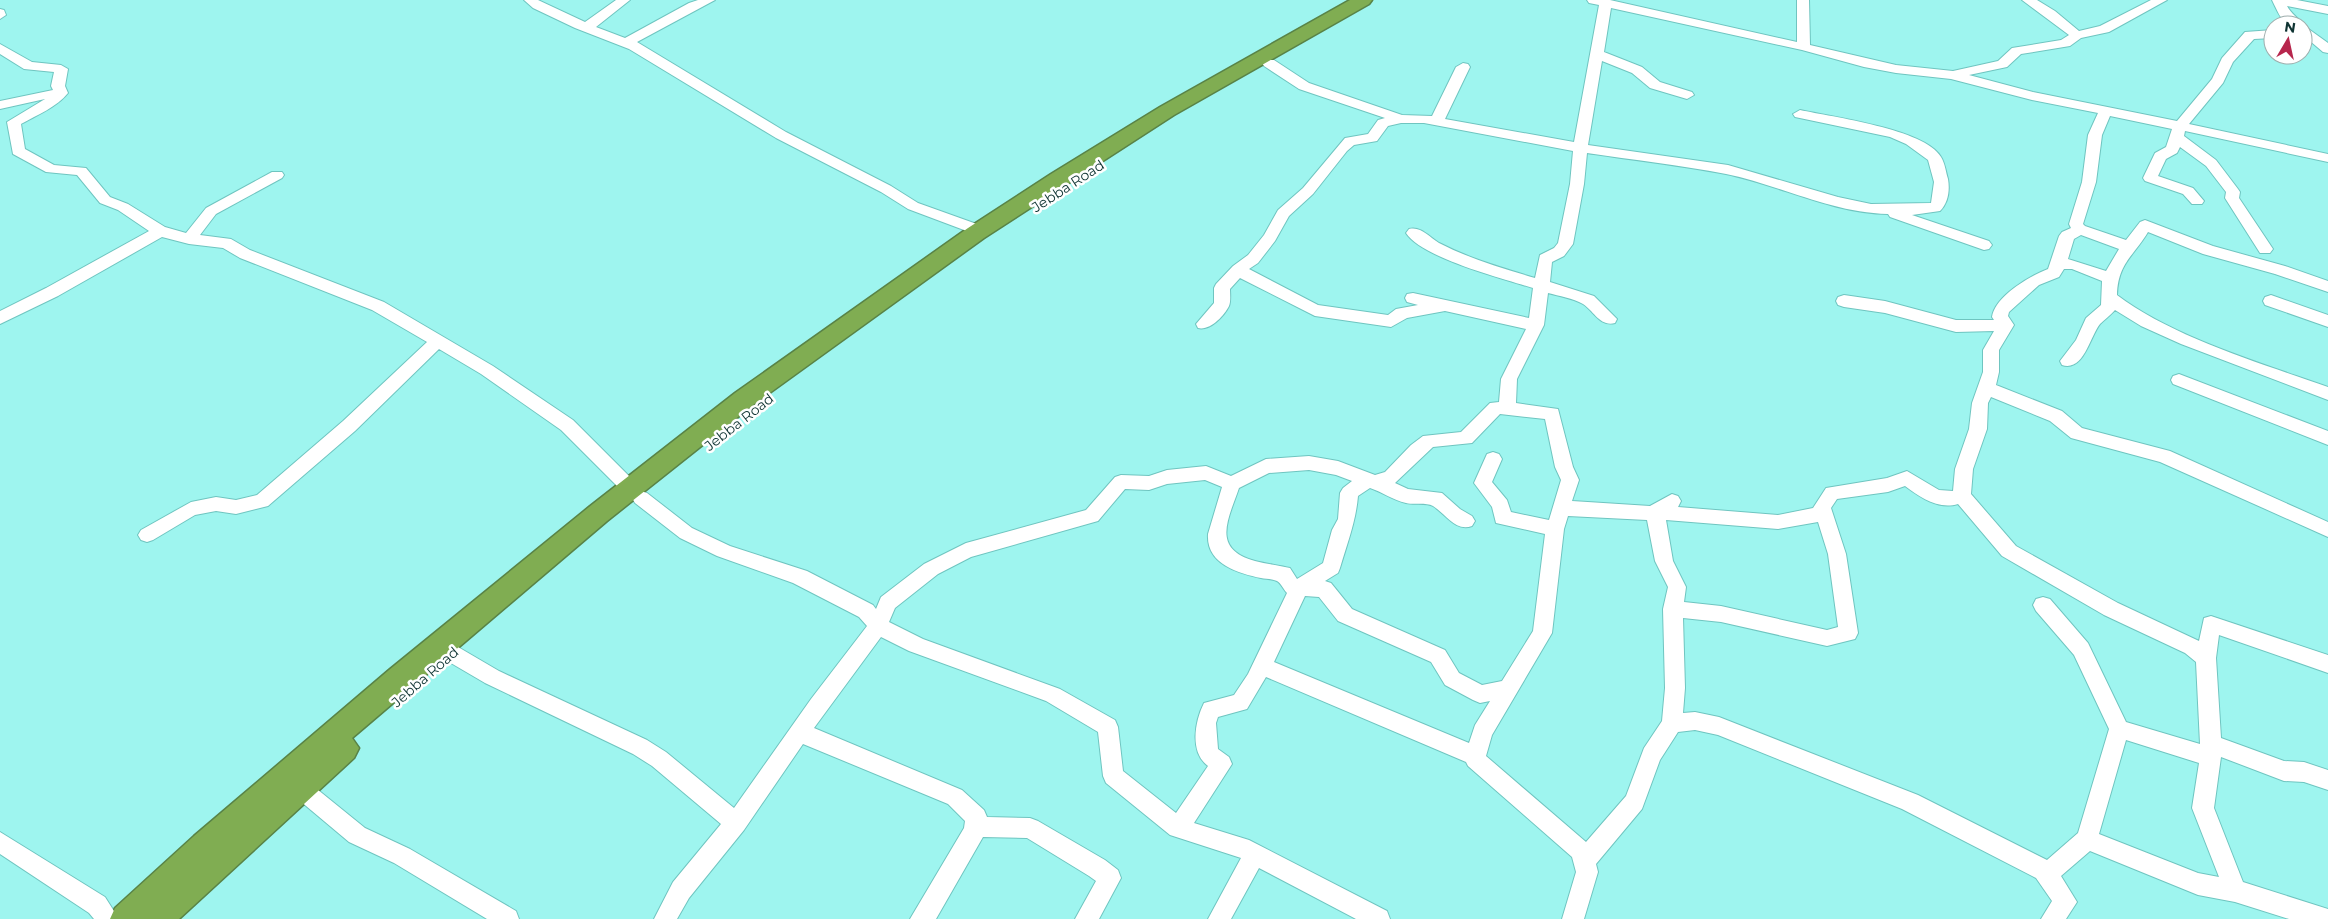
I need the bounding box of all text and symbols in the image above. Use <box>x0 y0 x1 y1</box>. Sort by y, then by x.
north arrow <box>2263 15 2313 65</box>
text: N <box>2283 17 2297 37</box>
street label: Jebba Road <box>1027 156 1108 217</box>
street label: Jebba Road <box>700 389 777 455</box>
street label: Jebba Road <box>387 643 462 712</box>

